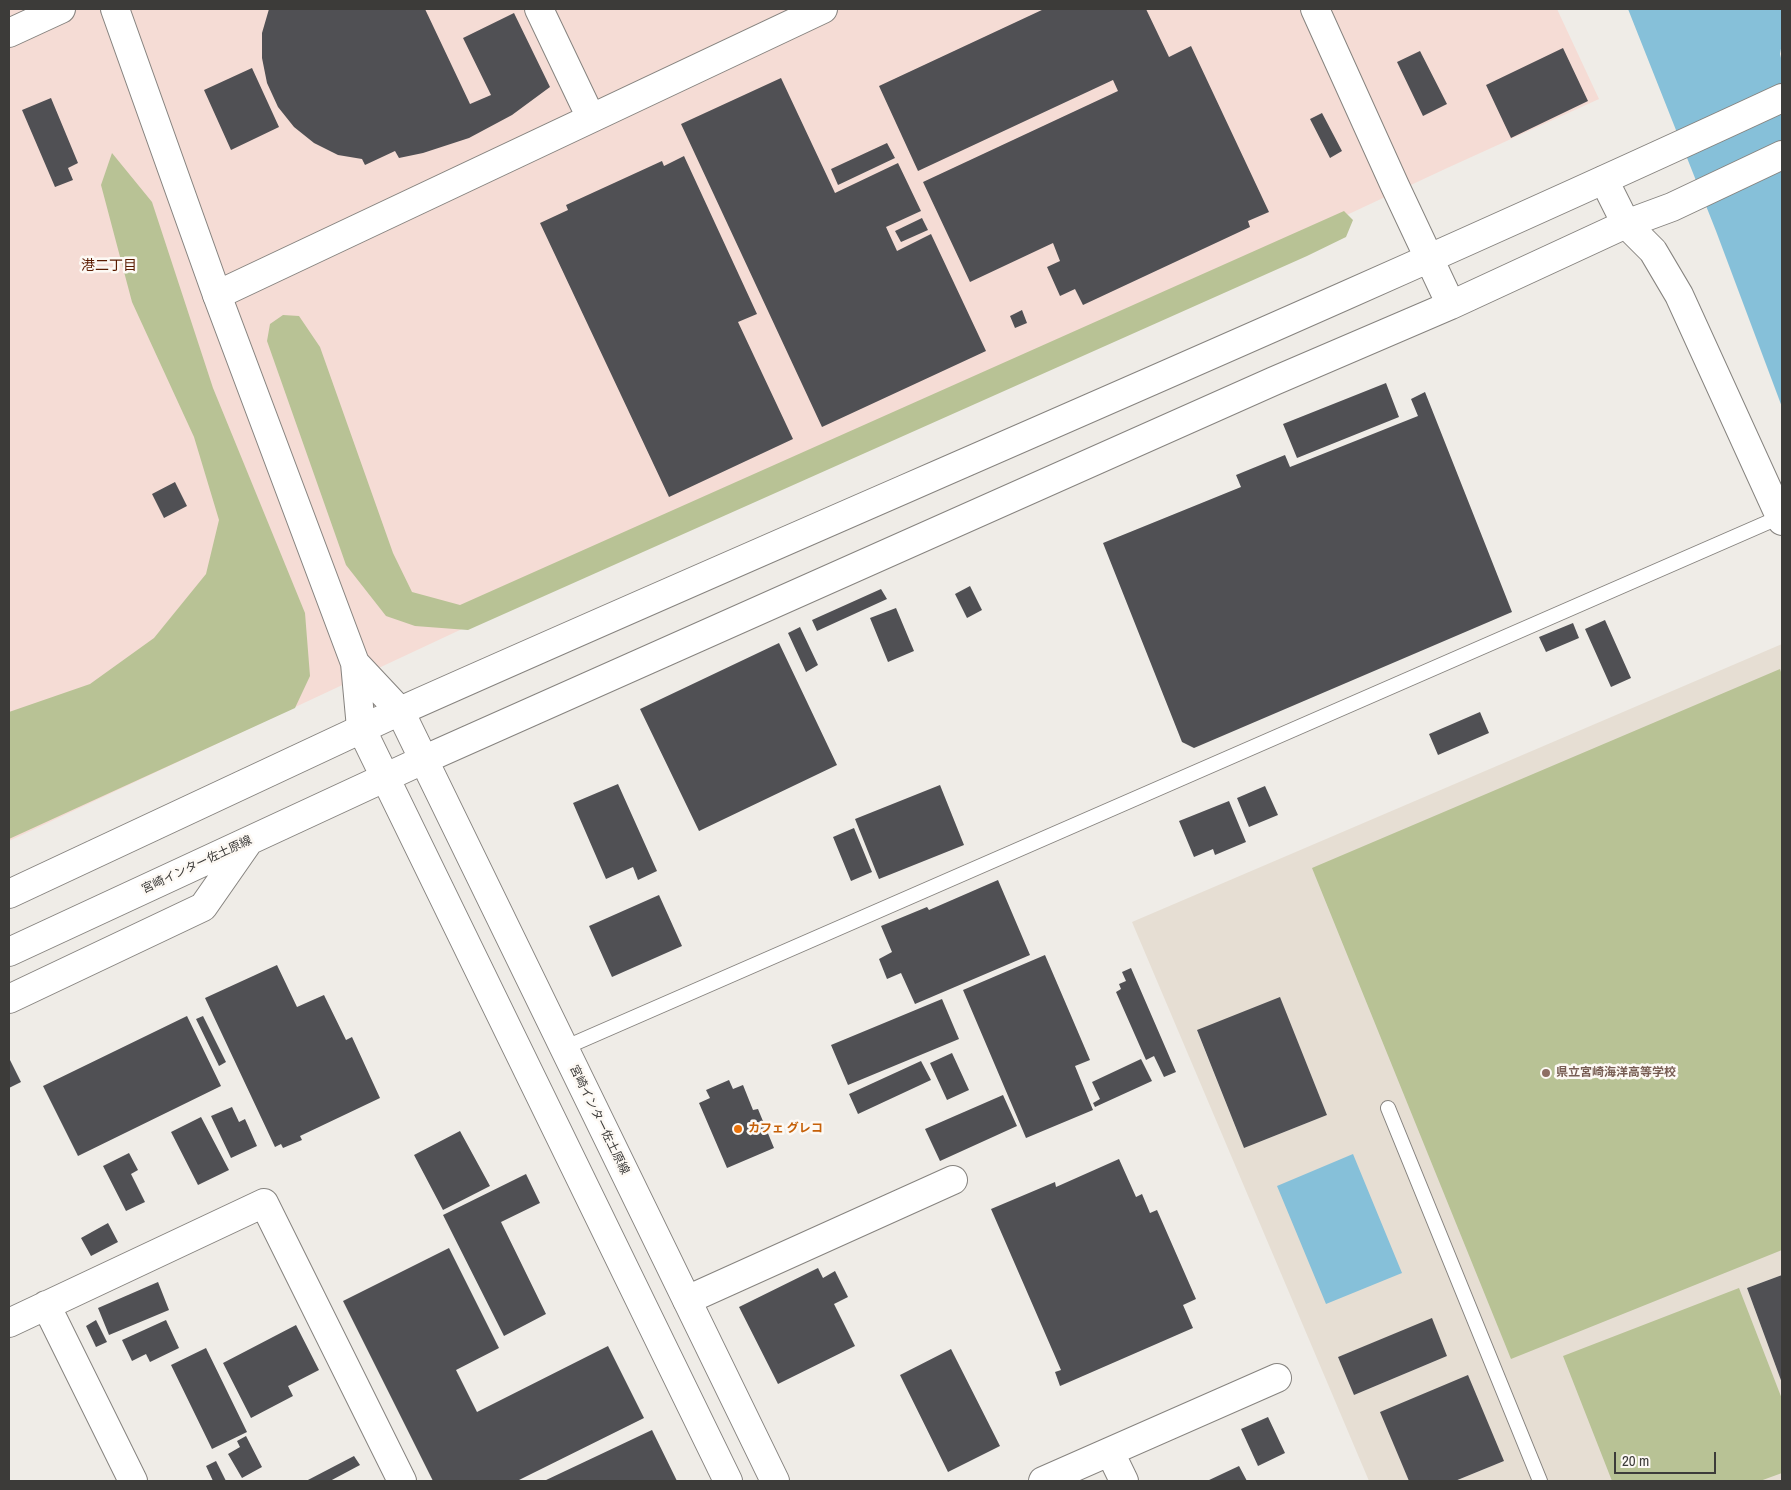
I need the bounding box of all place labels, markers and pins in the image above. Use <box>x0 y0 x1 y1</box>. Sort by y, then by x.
place label: 県立宮崎海洋高等学校 <box>1556 1066 1676 1080</box>
marker: 県立宮崎海洋高等学校 <box>1540 1067 1552 1079</box>
place label: カフェ グレコ <box>748 1122 823 1136</box>
marker: カフェ グレコ <box>732 1123 744 1135</box>

